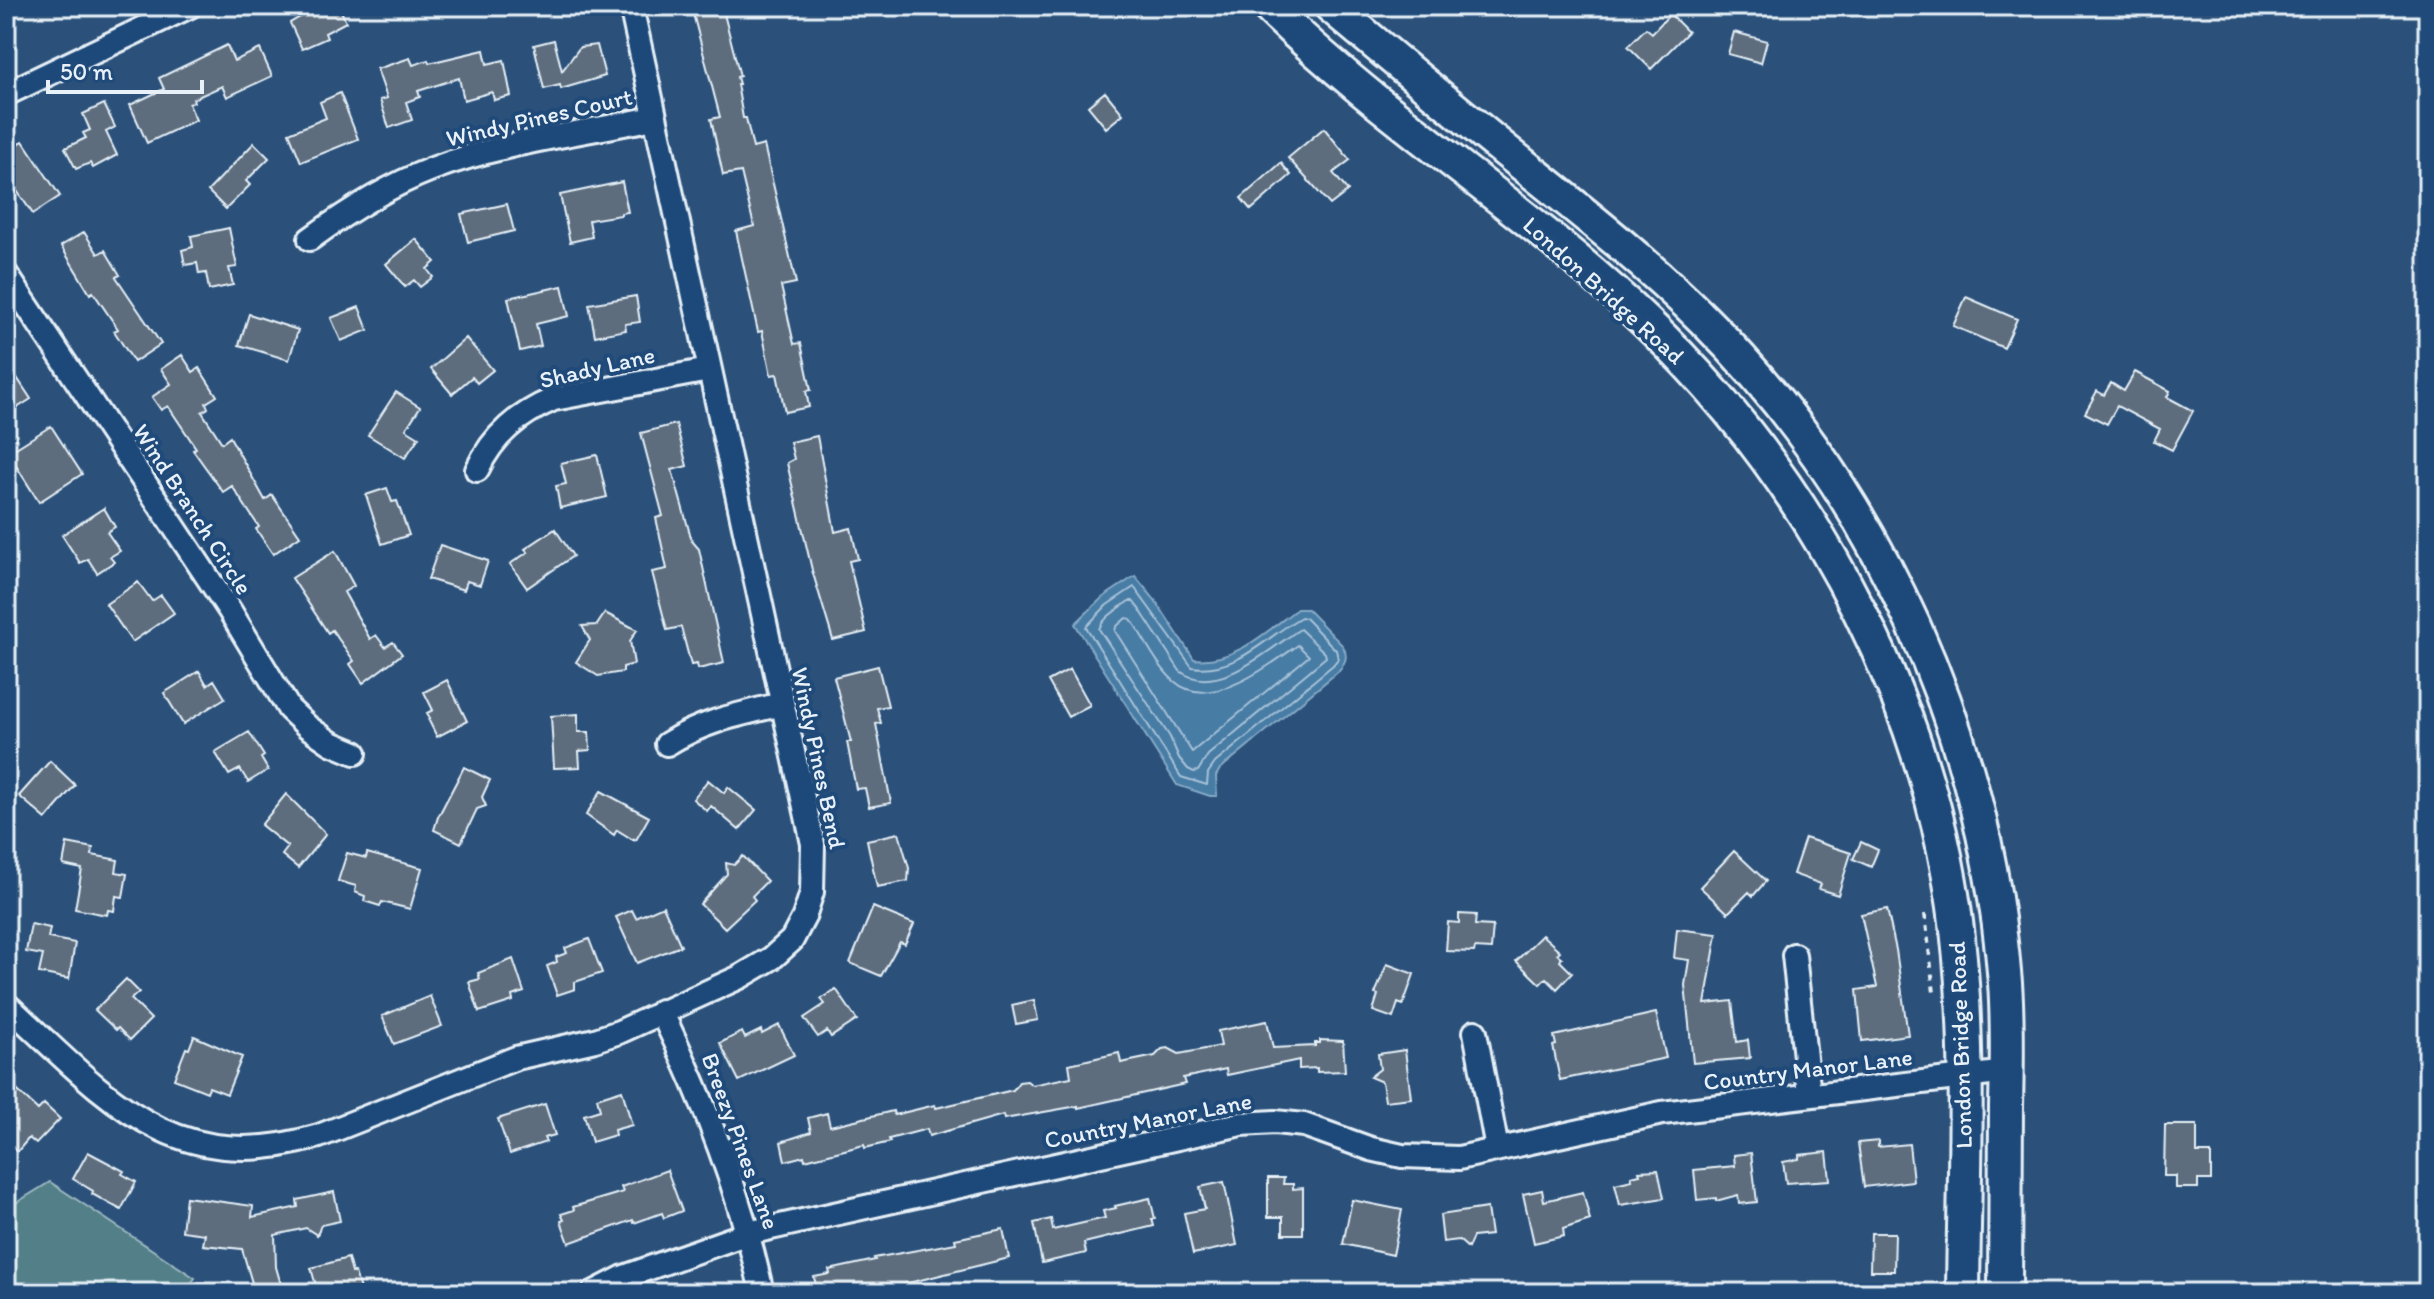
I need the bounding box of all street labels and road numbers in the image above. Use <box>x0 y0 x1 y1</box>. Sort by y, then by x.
street label: Windy Pines Court <box>443 81 635 153</box>
street label: London Bridge Road <box>1517 210 1691 370</box>
street label: Shady Lane <box>536 340 658 394</box>
street label: Wind Branch Circle <box>127 418 259 600</box>
street label: Windy Pines Bend <box>786 665 852 851</box>
street label: London Bridge Road <box>1942 941 1978 1149</box>
street label: Country Manor Lane <box>1702 1042 1914 1096</box>
street label: Breezy Pines Lane <box>696 1049 786 1233</box>
street label: Country Manor Lane <box>1042 1086 1254 1154</box>

